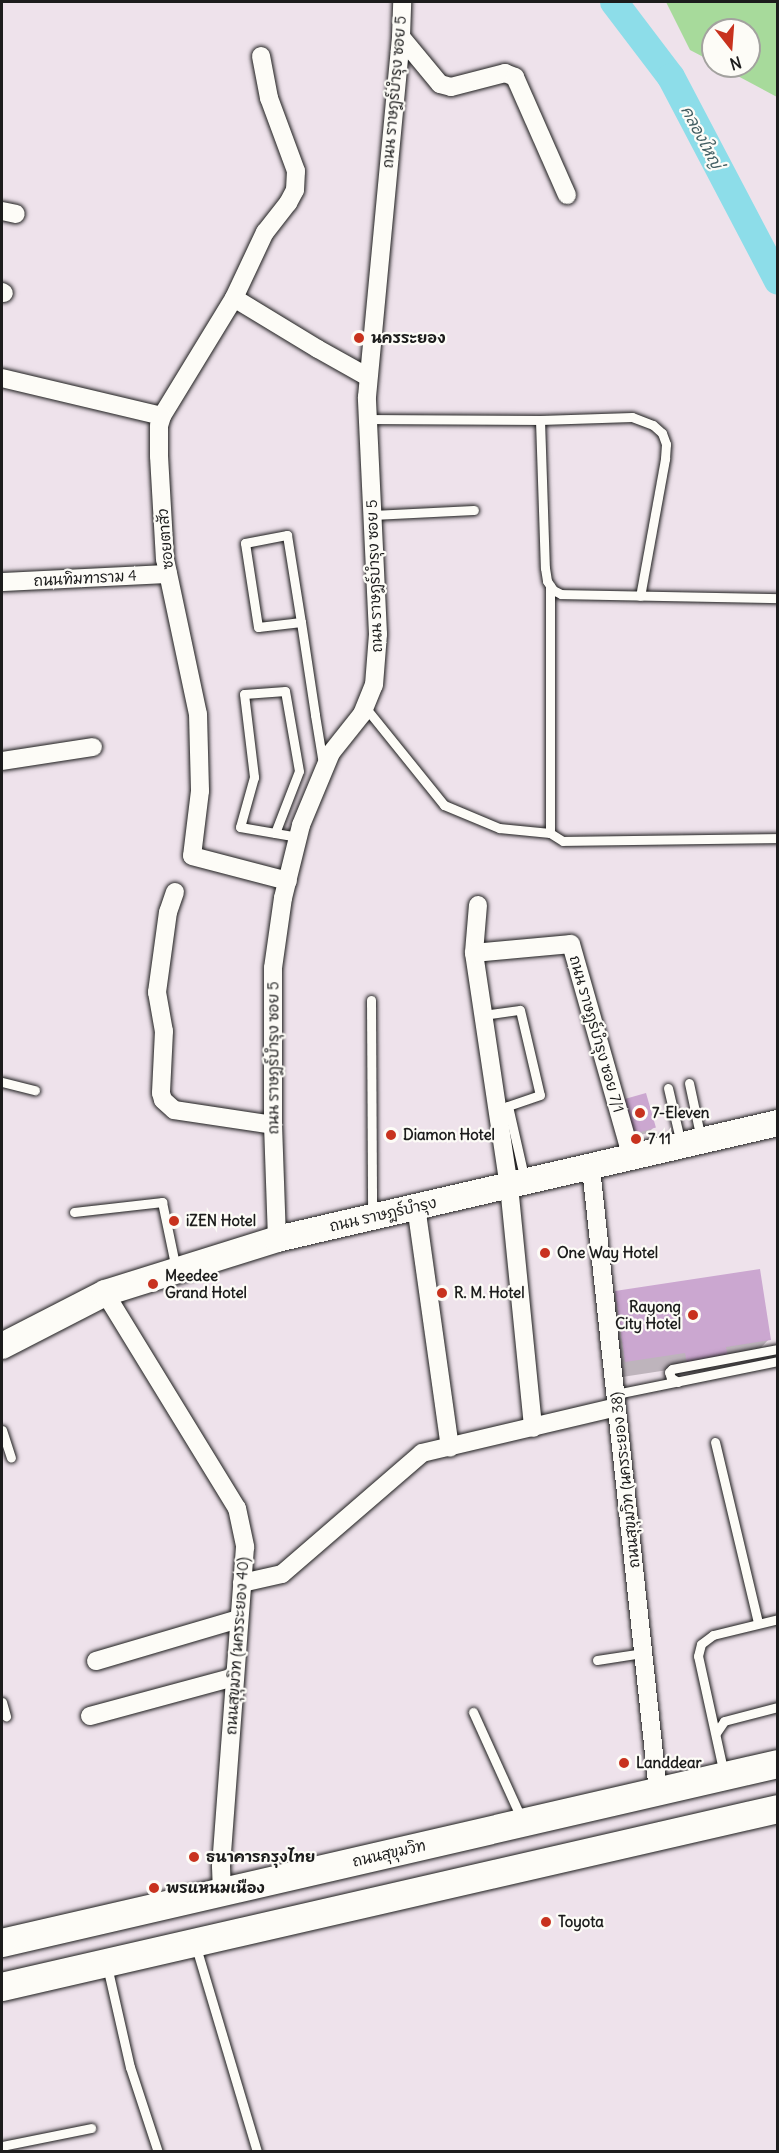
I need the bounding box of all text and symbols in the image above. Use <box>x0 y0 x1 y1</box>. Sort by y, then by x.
street label: ถนน ราษฎร์บำรุง ซอย 5 <box>378 15 410 169</box>
north arrow <box>701 18 761 78</box>
text: N <box>727 52 744 74</box>
water label: คลองใหญ่ <box>678 102 726 172</box>
place label: นครระยอง <box>371 329 446 347</box>
marker: นครระยอง <box>352 331 366 345</box>
street label: ถนน ราษฎร์บำรุง ซอย 5 <box>362 499 386 653</box>
street label: ซอยตาสัว <box>153 508 177 570</box>
street label: ถนนทิมทาราม 4 <box>33 566 137 590</box>
street label: ถนน ราษฎร์บำรุง ซอย 7/1 <box>566 953 628 1115</box>
street label: ถนน ราษฎร์บำรุง ซอย 5 <box>264 982 282 1134</box>
place label: 7-Eleven <box>652 1104 710 1122</box>
marker: 7-Eleven <box>633 1106 647 1120</box>
place label: Diamon Hotel <box>403 1126 495 1144</box>
marker: Diamon Hotel <box>384 1128 398 1142</box>
place label: 7 11 <box>648 1130 671 1148</box>
marker: 7 11 <box>629 1132 643 1146</box>
street label: ถนน ราษฎร์บำรุง <box>328 1193 438 1235</box>
place label: iZEN Hotel <box>186 1212 256 1230</box>
marker: iZEN Hotel <box>167 1214 181 1228</box>
place label: One Way Hotel <box>557 1244 658 1262</box>
marker: One Way Hotel <box>538 1246 552 1260</box>
place label: Meedee Grand Hotel <box>165 1266 247 1301</box>
marker: Meedee Grand Hotel <box>146 1277 160 1291</box>
place label: R. M. Hotel <box>454 1284 524 1302</box>
marker: R. M. Hotel <box>435 1286 449 1300</box>
place label: Rayong City Hotel <box>615 1297 681 1332</box>
marker: Rayong City Hotel <box>686 1308 700 1322</box>
street label: ถนนสุขุมวิท (นครระยอง 38) <box>607 1391 643 1569</box>
street label: ถนนสุขุมวิท (นครระยอง 40) <box>222 1556 252 1736</box>
place label: Landdear <box>636 1754 702 1772</box>
marker: Landdear <box>617 1756 631 1770</box>
street label: ถนนสุขุมวิท <box>350 1836 428 1870</box>
place label: ธนาคารกรุงไทย <box>206 1848 315 1866</box>
marker: ธนาคารกรุงไทย <box>187 1850 201 1864</box>
place label: พรแหนมเนือง <box>166 1879 265 1897</box>
marker: พรแหนมเนือง <box>147 1881 161 1895</box>
place label: Toyota <box>558 1913 604 1931</box>
marker: Toyota <box>539 1915 553 1929</box>

